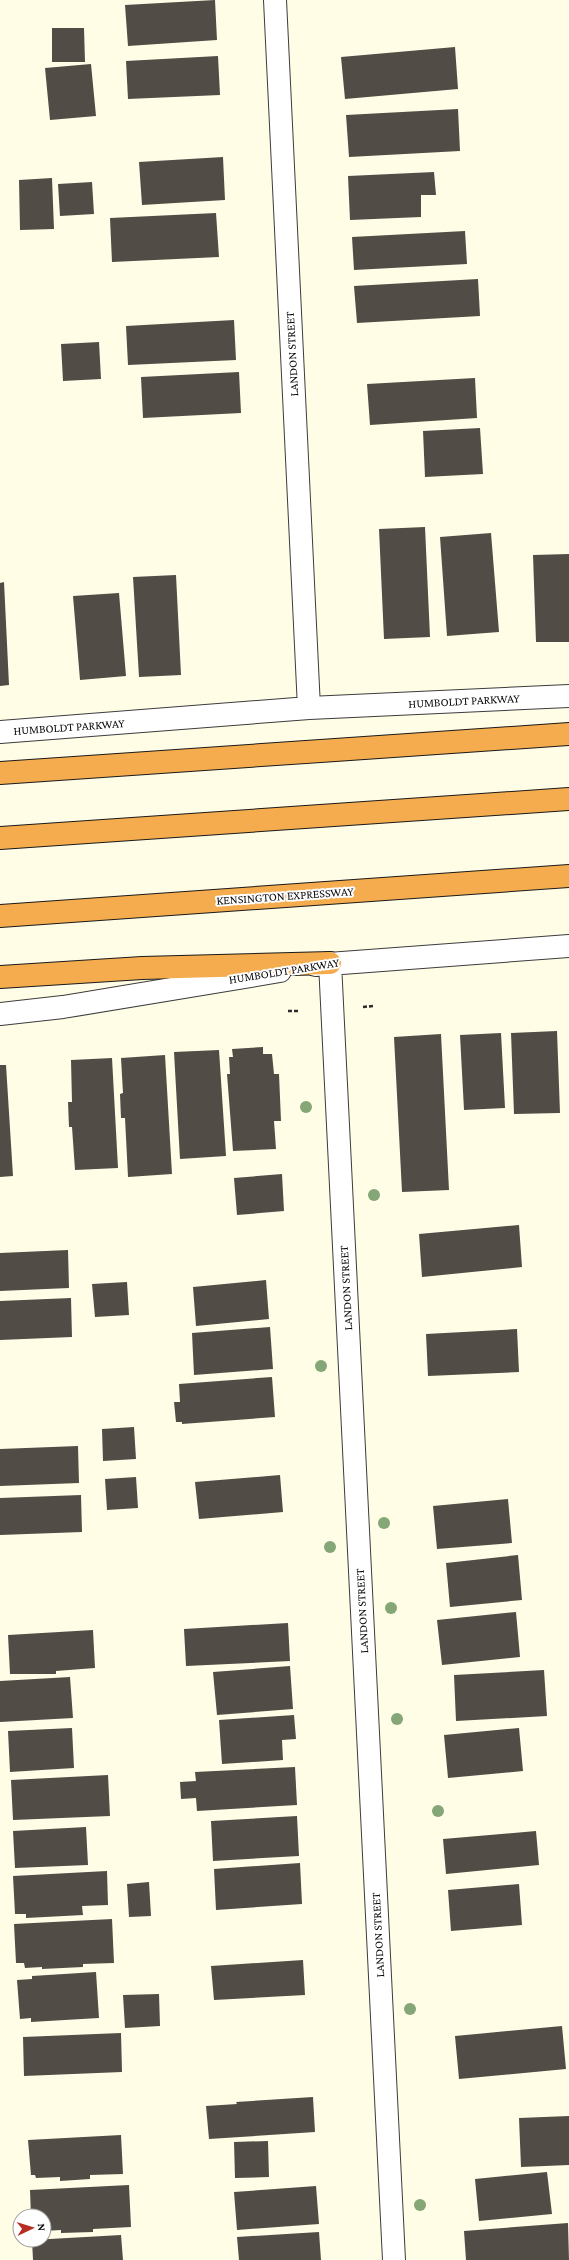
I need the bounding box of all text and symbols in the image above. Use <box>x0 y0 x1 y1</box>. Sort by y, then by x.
street label: LANDON STREET <box>283 311 301 397</box>
street label: HUMBOLDT PARKWAY <box>408 691 521 711</box>
street label: HUMBOLDT PARKWAY <box>13 716 126 738</box>
street label: KENSINGTON EXPRESSWAY <box>216 884 355 908</box>
street label: HUMBOLDT PARKWAY <box>228 955 341 987</box>
street label: LANDON STREET <box>337 1245 355 1331</box>
street label: LANDON STREET <box>353 1568 371 1654</box>
street label: LANDON STREET <box>369 1892 387 1978</box>
north arrow <box>12 2208 52 2248</box>
text: N <box>36 2223 48 2232</box>

